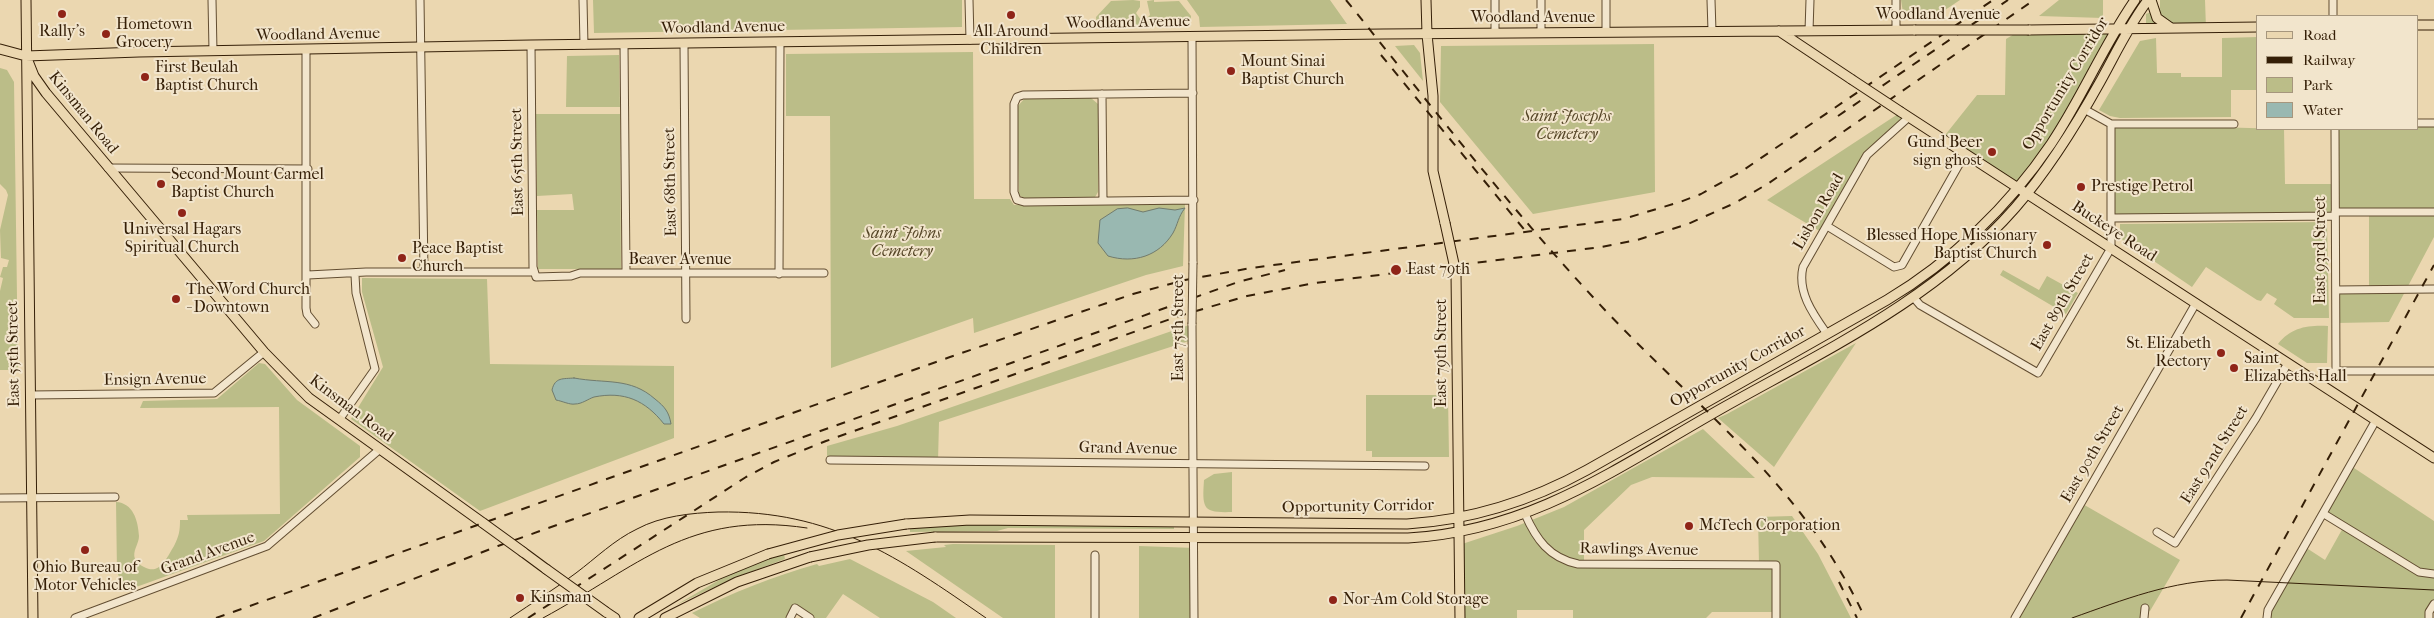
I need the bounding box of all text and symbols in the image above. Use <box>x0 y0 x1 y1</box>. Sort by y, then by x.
street label: Woodland Avenue <box>1876 5 2000 25</box>
marker: Rally's <box>56 8 68 20</box>
street label: Woodland Avenue <box>1471 8 1595 28</box>
marker: All Around Children <box>1005 9 1017 21</box>
street label: Woodland Avenue <box>1066 12 1190 34</box>
street label: Opportunity Corridor <box>2019 14 2113 154</box>
place label: Hometown Grocery <box>116 15 192 53</box>
legend <box>2256 15 2419 130</box>
street label: Woodland Avenue <box>661 17 785 39</box>
place label: Rally's <box>39 22 85 42</box>
place label: All Around Children <box>974 22 1048 60</box>
street label: Woodland Avenue <box>256 24 380 46</box>
text: Road <box>2303 26 2336 44</box>
marker: Hometown Grocery <box>100 28 112 40</box>
text: Railway <box>2303 51 2355 69</box>
place label: Mount Sinai Baptist Church <box>1241 52 1344 90</box>
place label: First Beulah Baptist Church <box>155 58 258 96</box>
marker: Mount Sinai Baptist Church <box>1225 65 1237 77</box>
street label: Kinsman Road <box>44 68 122 158</box>
marker: First Beulah Baptist Church <box>139 71 151 83</box>
text: Park <box>2303 76 2333 94</box>
text: Water <box>2303 101 2343 119</box>
park label: Saint Josephs Cemetery <box>1523 107 1611 145</box>
street label: East 65th Street <box>507 108 529 216</box>
street label: East 68th Street <box>660 127 682 237</box>
place label: Gund Beer sign ghost <box>1907 133 1982 171</box>
marker: Gund Beer sign ghost <box>1986 146 1998 158</box>
place label: Second Mount Carmel Baptist Church <box>171 165 324 203</box>
street label: Lisbon Road <box>1789 170 1849 254</box>
place label: Prestige Petrol <box>2091 177 2193 197</box>
marker: Second Mount Carmel Baptist Church <box>155 178 167 190</box>
marker: Prestige Petrol <box>2075 181 2087 193</box>
street label: East 93rd Street <box>2311 196 2331 304</box>
street label: Buckeye Road <box>2068 197 2160 267</box>
marker: Universal Hagars Spiritual Church <box>176 207 188 219</box>
place label: Universal Hagars Spiritual Church <box>123 220 241 258</box>
park label: Saint Johns Cemetery <box>863 224 941 262</box>
place label: Blessed Hope Missionary Baptist Church <box>1866 226 2037 264</box>
place label: Peace Baptist Church <box>412 239 504 277</box>
marker: Blessed Hope Missionary Baptist Church <box>2041 239 2053 251</box>
street label: Beaver Avenue <box>629 250 731 270</box>
street label: East 89th Street <box>2027 250 2099 354</box>
marker: Peace Baptist Church <box>396 252 408 264</box>
place label: East 79th <box>1407 260 1470 280</box>
marker: East 79th <box>1389 263 1403 277</box>
street label: East 75th Street <box>1169 274 1189 382</box>
place label: The Word Church - Downtown <box>186 280 310 318</box>
marker: The Word Church - Downtown <box>170 293 182 305</box>
street label: East 79th Street <box>1432 299 1452 407</box>
street label: East 55th Street <box>3 301 25 407</box>
street label: Opportunity Corridor <box>1667 322 1809 412</box>
place label: St. Elizabeth Rectory <box>2126 334 2211 372</box>
marker: St. Elizabeth Rectory <box>2215 347 2227 359</box>
place label: Saint Elizabeths Hall <box>2244 349 2347 387</box>
marker: Saint Elizabeths Hall <box>2228 362 2240 374</box>
street label: Ensign Avenue <box>104 370 206 390</box>
street label: Kinsman Road <box>305 371 397 447</box>
street label: East 90th Street <box>2057 402 2129 506</box>
street label: East 92nd Street <box>2177 402 2253 508</box>
street label: Grand Avenue <box>1079 439 1177 459</box>
street label: Opportunity Corridor <box>1282 496 1434 518</box>
place label: McTech Corporation <box>1699 516 1840 536</box>
marker: McTech Corporation <box>1683 520 1695 532</box>
street label: Grand Avenue <box>158 528 258 580</box>
street label: Rawlings Avenue <box>1579 539 1699 561</box>
marker: Ohio Bureau of Motor Vehicles <box>79 544 91 556</box>
place label: Ohio Bureau of Motor Vehicles <box>33 558 137 596</box>
place label: Kinsman <box>530 588 592 608</box>
place label: Nor-Am Cold Storage <box>1343 590 1489 610</box>
marker: Kinsman <box>514 592 526 604</box>
marker: Nor-Am Cold Storage <box>1327 594 1339 606</box>

